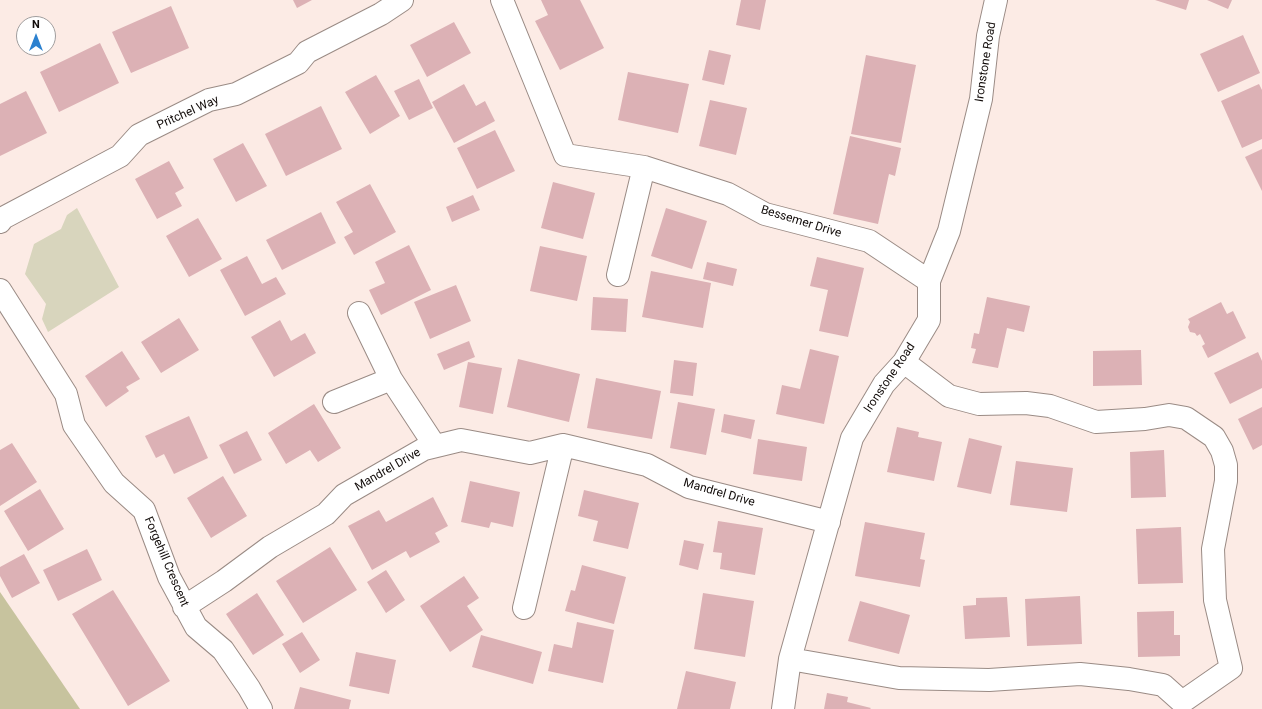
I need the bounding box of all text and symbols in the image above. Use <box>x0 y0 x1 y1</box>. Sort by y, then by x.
north arrow <box>16 16 56 56</box>
text: N <box>32 18 40 31</box>
street label: Ironstone Road <box>973 21 999 103</box>
street label: Pritchel Way <box>155 93 221 133</box>
street label: Bessemer Drive <box>759 203 843 241</box>
street label: Ironstone Road <box>861 340 919 416</box>
street label: Mandrel Drive <box>353 445 423 495</box>
street label: Mandrel Drive <box>682 476 756 510</box>
street label: Forgehill Crescent <box>141 515 191 609</box>

